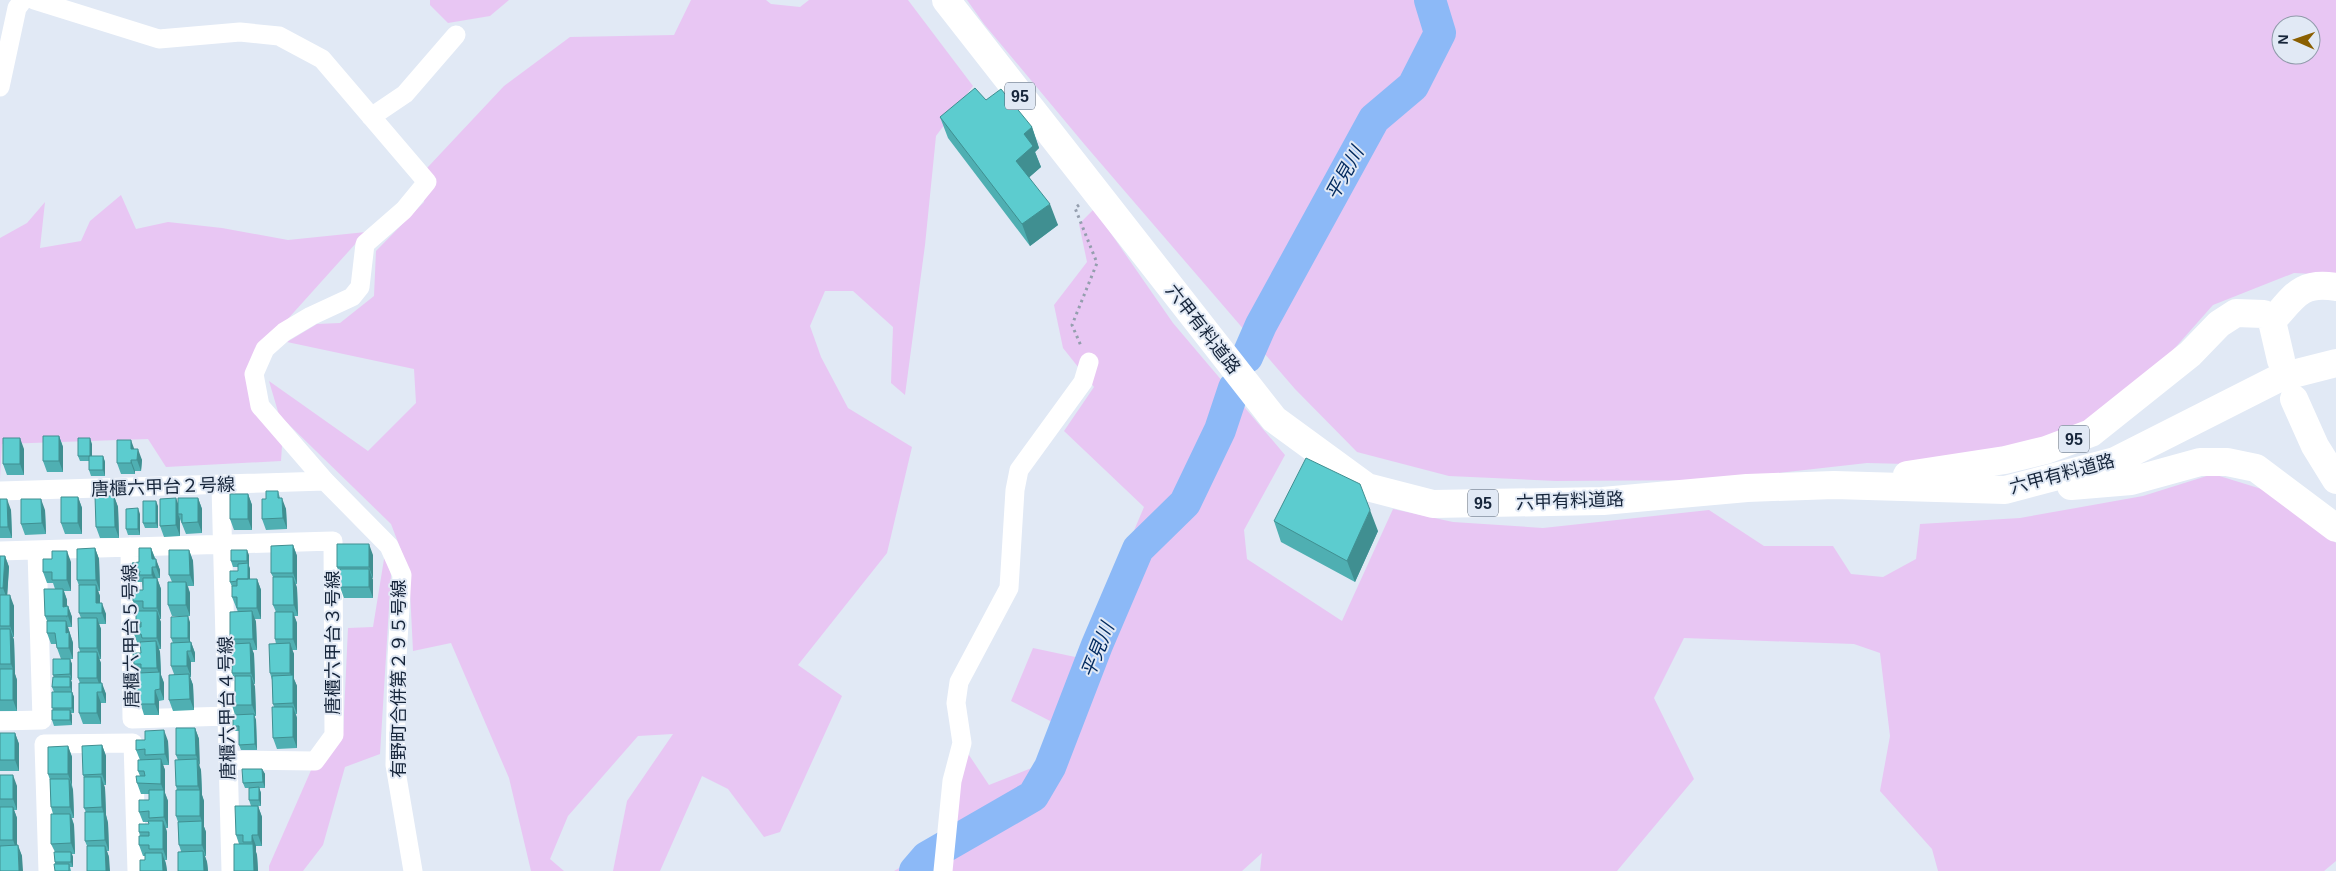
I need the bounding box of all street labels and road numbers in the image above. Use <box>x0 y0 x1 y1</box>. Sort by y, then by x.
road number: 95 <box>1005 82 1035 110</box>
street label: 六甲有料道路 <box>1162 280 1244 378</box>
road number: 95 <box>2059 426 2089 452</box>
street label: 六甲有料道路 <box>2007 450 2117 498</box>
street label: 唐櫃六甲台２号線 <box>91 474 235 500</box>
road number: 95 <box>1468 489 1498 516</box>
street label: 六甲有料道路 <box>1516 489 1624 513</box>
street label: 唐櫃六甲台５号線 <box>120 564 142 708</box>
street label: 唐櫃六甲台３号線 <box>323 571 343 715</box>
street label: 有野町合併第２９５号線 <box>389 580 409 778</box>
street label: 唐櫃六甲台４号線 <box>216 636 238 780</box>

